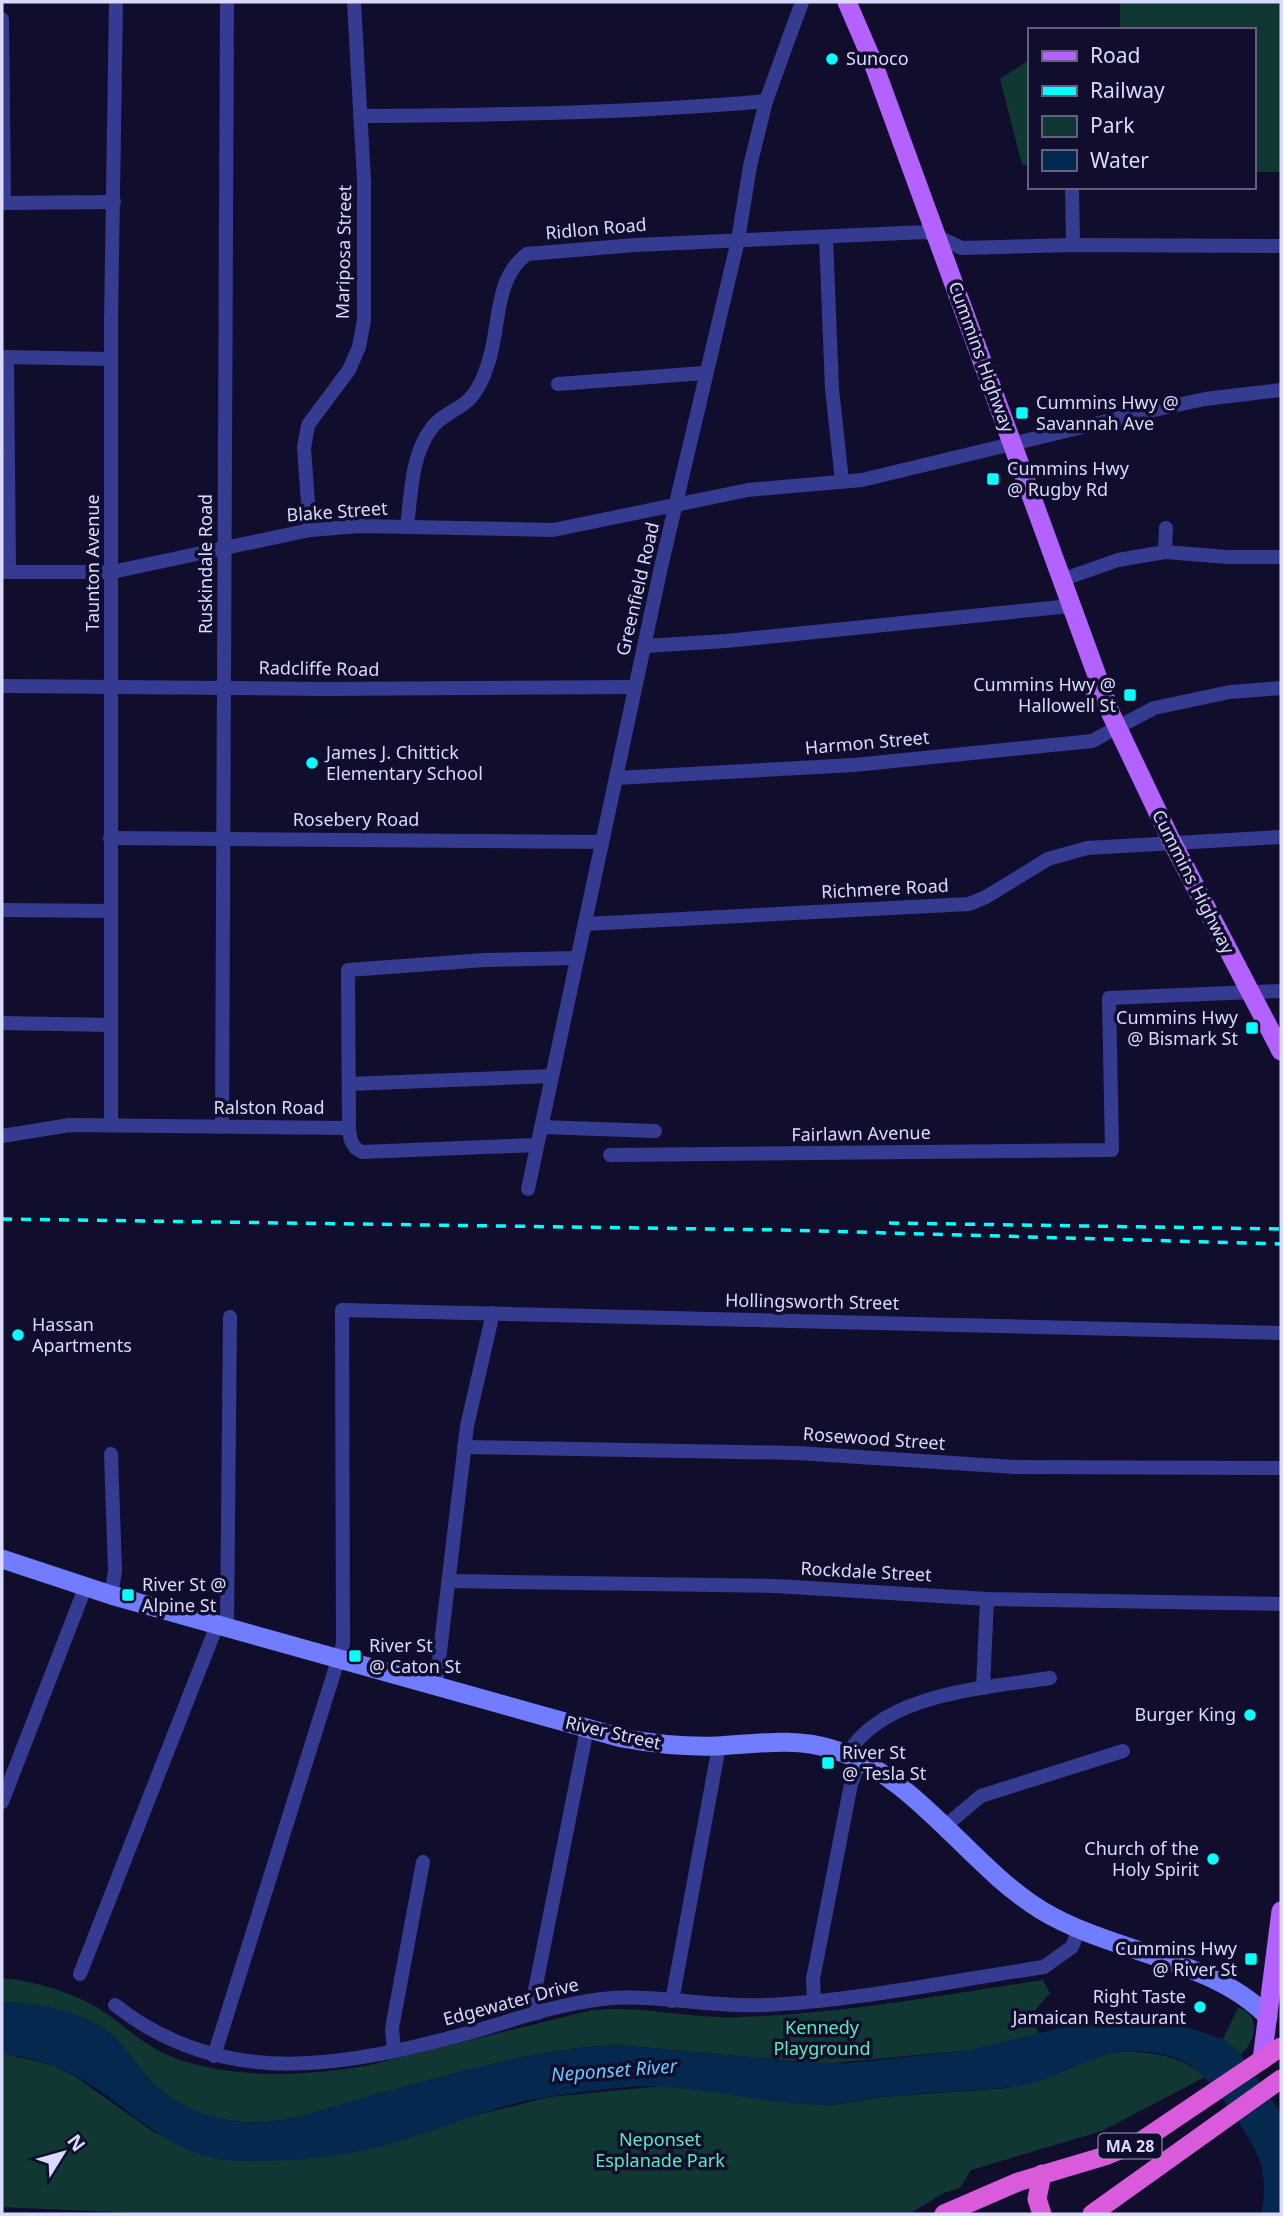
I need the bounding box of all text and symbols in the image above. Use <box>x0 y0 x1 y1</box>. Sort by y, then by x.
legend <box>1028 28 1255 189</box>
text: Road <box>1090 41 1140 69</box>
place label: Sunoco <box>846 46 909 70</box>
marker: Sunoco <box>824 51 840 67</box>
text: Railway <box>1090 76 1165 104</box>
text: Park <box>1090 111 1135 139</box>
text: Water <box>1090 146 1149 174</box>
street label: Mariposa Street <box>330 184 356 319</box>
street label: Ridlon Road <box>544 212 648 244</box>
street label: Cummins Highway <box>943 278 1021 436</box>
place label: Cummins Hwy @ Savannah Ave <box>1036 390 1179 435</box>
marker: Cummins Hwy @ Savannah Ave <box>1014 405 1030 421</box>
place label: Cummins Hwy @ Rugby Rd <box>1007 456 1130 501</box>
marker: Cummins Hwy @ Rugby Rd <box>985 471 1001 487</box>
street label: Taunton Avenue <box>80 494 104 632</box>
street label: Ruskindale Road <box>193 494 217 634</box>
street label: Blake Street <box>286 495 389 527</box>
street label: Greenfield Road <box>610 520 664 658</box>
street label: Radcliffe Road <box>258 655 380 681</box>
place label: Cummins Hwy @ Hallowell St <box>973 672 1116 717</box>
marker: Cummins Hwy @ Hallowell St <box>1122 687 1138 703</box>
street label: Harmon Street <box>804 725 931 759</box>
place label: James J. Chittick Elementary School <box>324 740 483 785</box>
marker: James J. Chittick Elementary School <box>304 755 320 771</box>
street label: Cummins Highway <box>1147 805 1241 958</box>
street label: Rosebery Road <box>293 807 419 831</box>
street label: Richmere Road <box>821 873 949 903</box>
place label: Cummins Hwy @ Bismark St <box>1116 1005 1239 1050</box>
marker: Cummins Hwy @ Bismark St <box>1244 1020 1260 1036</box>
street label: Ralston Road <box>213 1095 325 1119</box>
street label: Fairlawn Avenue <box>791 1120 931 1146</box>
street label: Hollingsworth Street <box>725 1287 900 1315</box>
place label: Hassan Apartments <box>32 1312 132 1357</box>
marker: Hassan Apartments <box>10 1327 26 1343</box>
street label: Rosewood Street <box>802 1421 946 1455</box>
street label: Rockdale Street <box>800 1556 933 1586</box>
place label: River St @ Alpine St <box>142 1572 227 1617</box>
marker: River St @ Alpine St <box>120 1587 136 1603</box>
place label: River St @ Caton St <box>369 1633 461 1678</box>
marker: River St @ Caton St <box>347 1648 363 1664</box>
place label: Burger King <box>1135 1702 1236 1726</box>
marker: Burger King <box>1242 1707 1258 1723</box>
street label: River Street <box>563 1709 664 1755</box>
place label: River St @ Tesla St <box>842 1740 927 1785</box>
marker: River St @ Tesla St <box>820 1755 836 1771</box>
place label: Church of the Holy Spirit <box>1084 1836 1199 1881</box>
marker: Church of the Holy Spirit <box>1205 1851 1221 1867</box>
place label: Cummins Hwy @ River St <box>1115 1936 1238 1981</box>
marker: Cummins Hwy @ River St <box>1243 1951 1259 1967</box>
street label: Edgewater Drive <box>440 1971 581 2031</box>
place label: Right Taste Jamaican Restaurant <box>1010 1984 1187 2029</box>
marker: Right Taste Jamaican Restaurant <box>1192 1999 1208 2015</box>
park label: Kennedy Playground <box>773 2015 871 2060</box>
water label: Neponset River <box>550 2053 679 2087</box>
north arrow <box>28 2118 98 2188</box>
park label: Neponset Esplanade Park <box>595 2127 725 2172</box>
text: N <box>62 2129 92 2157</box>
road number: MA 28 <box>1098 2134 1162 2158</box>

